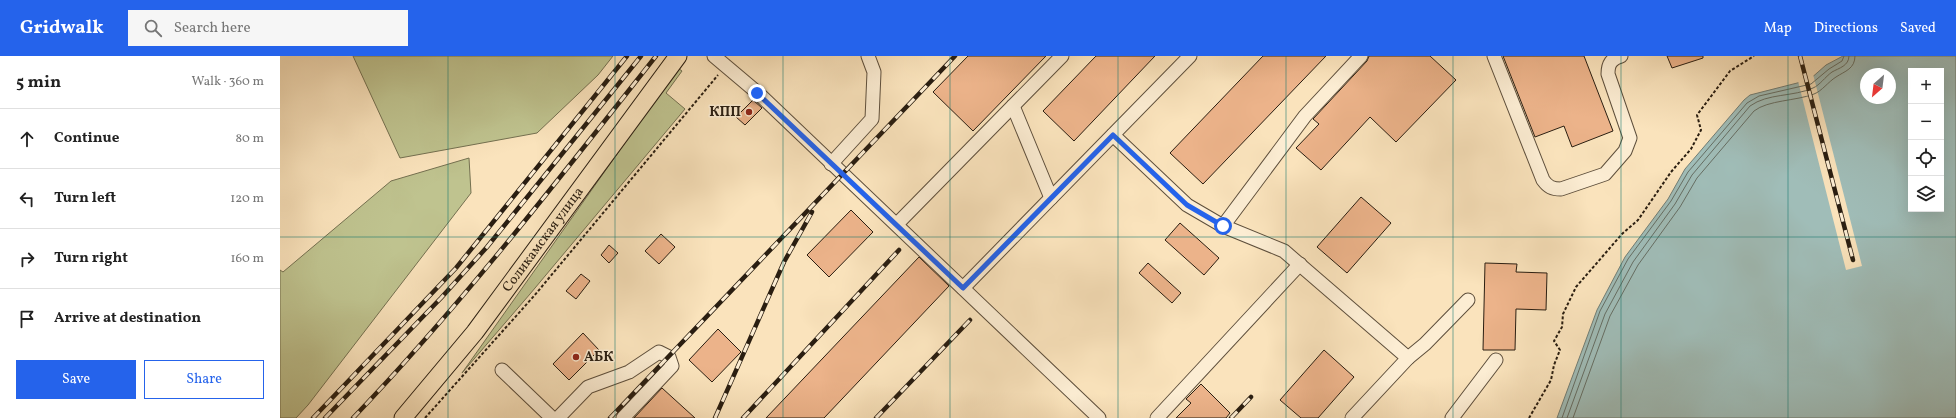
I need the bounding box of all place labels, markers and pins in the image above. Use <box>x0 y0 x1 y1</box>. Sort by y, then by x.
place label: КПП <box>709 103 741 122</box>
marker: КПП <box>744 107 754 117</box>
place label: АБК <box>584 348 613 367</box>
marker: АБК <box>571 352 581 362</box>

